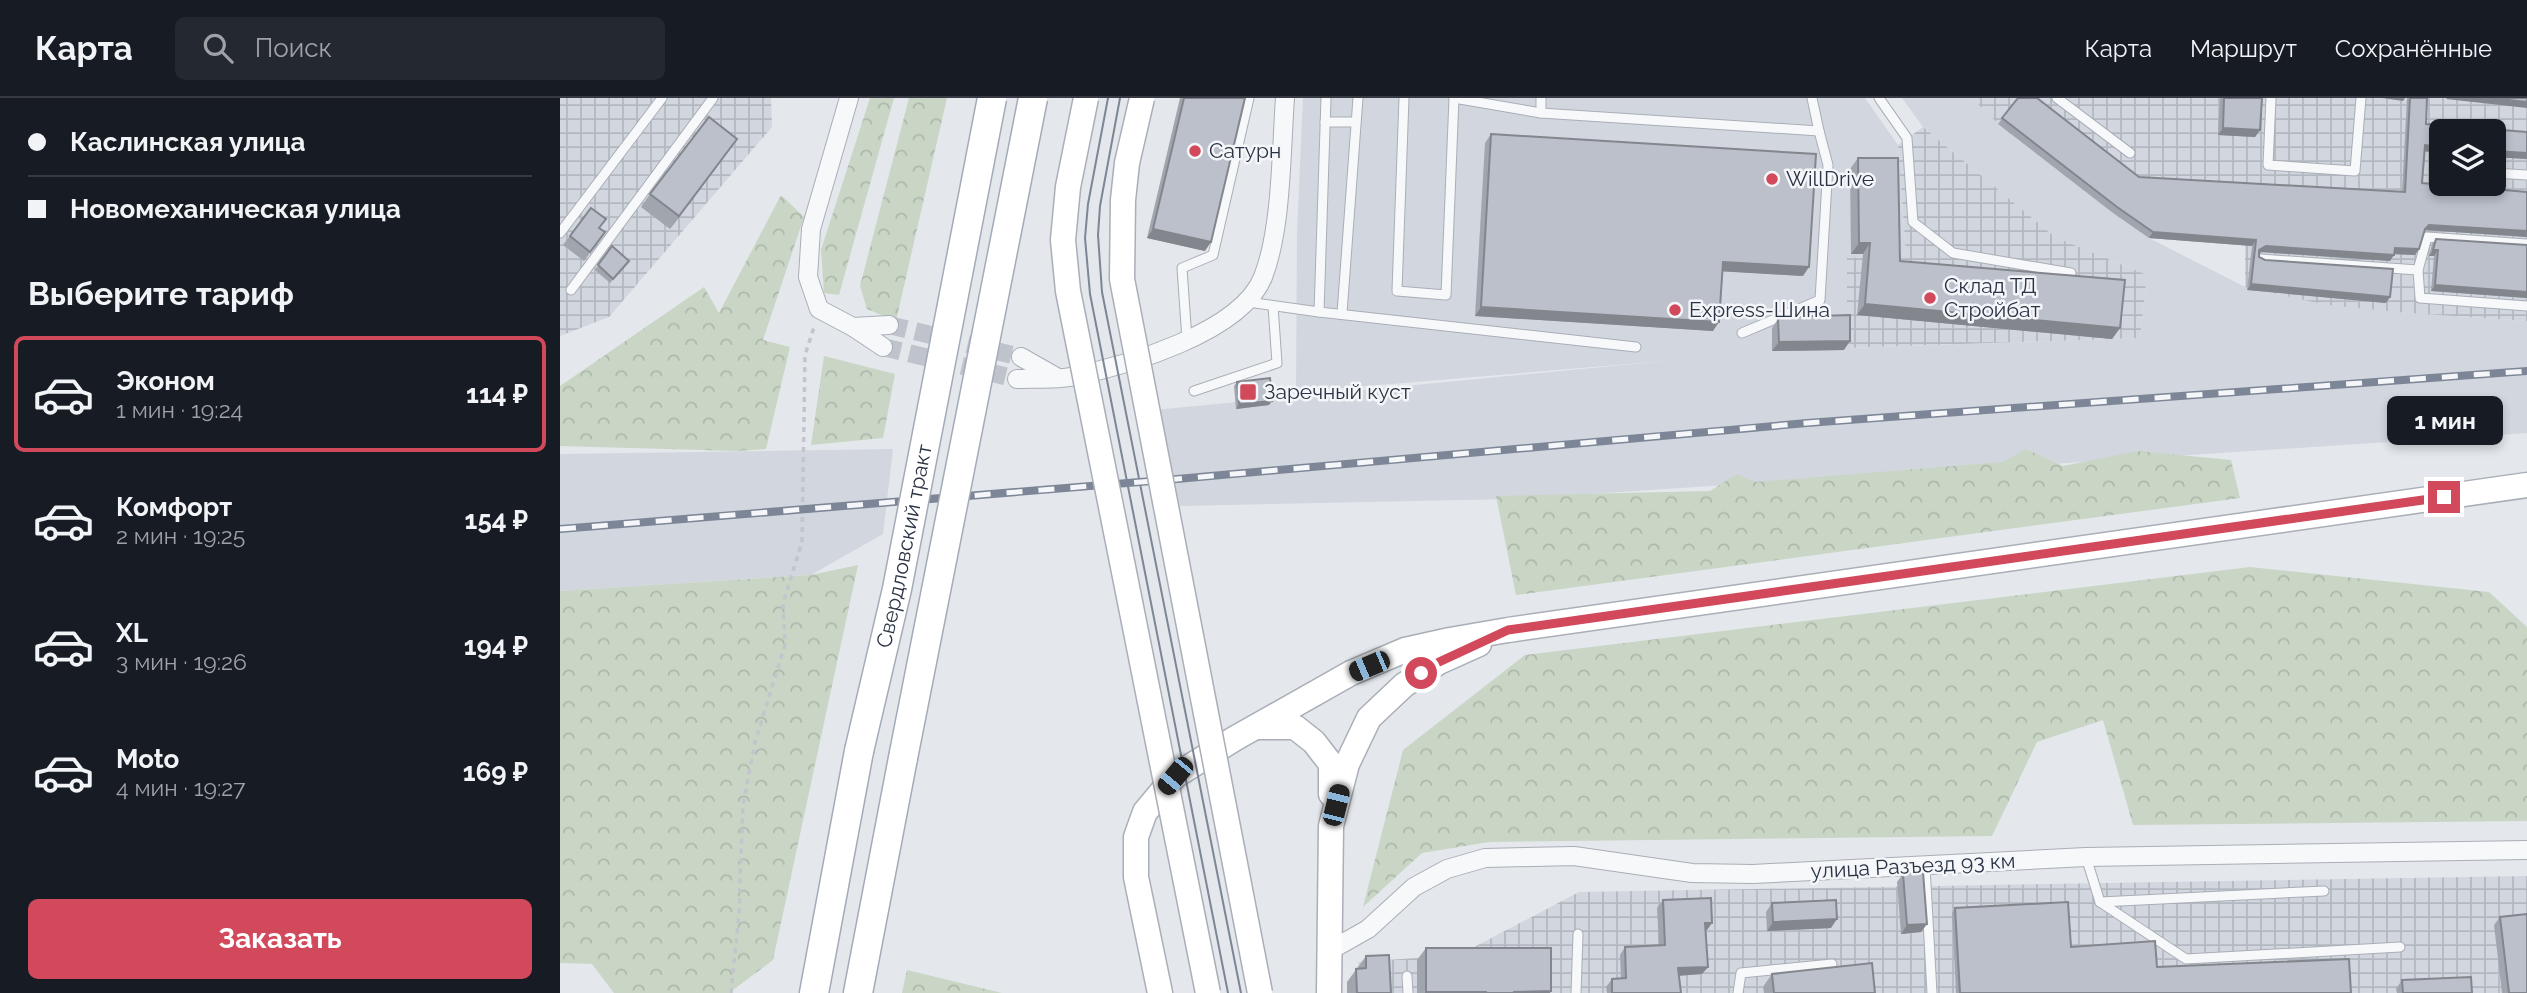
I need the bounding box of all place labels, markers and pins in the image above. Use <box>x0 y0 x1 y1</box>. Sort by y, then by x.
place label: Сатурн <box>1209 138 1281 163</box>
marker: Сатурн <box>1187 143 1203 159</box>
place label: WillDrive <box>1786 166 1874 191</box>
marker: WillDrive <box>1764 171 1780 187</box>
place label: Склад ТД Стройбат <box>1944 273 2040 322</box>
marker: Склад ТД Стройбат <box>1922 290 1938 306</box>
place label: Express-Шина <box>1689 297 1830 322</box>
marker: Express-Шина <box>1667 302 1683 318</box>
place label: Заречный куст <box>1264 379 1411 404</box>
marker: Заречный куст <box>1238 382 1258 402</box>

